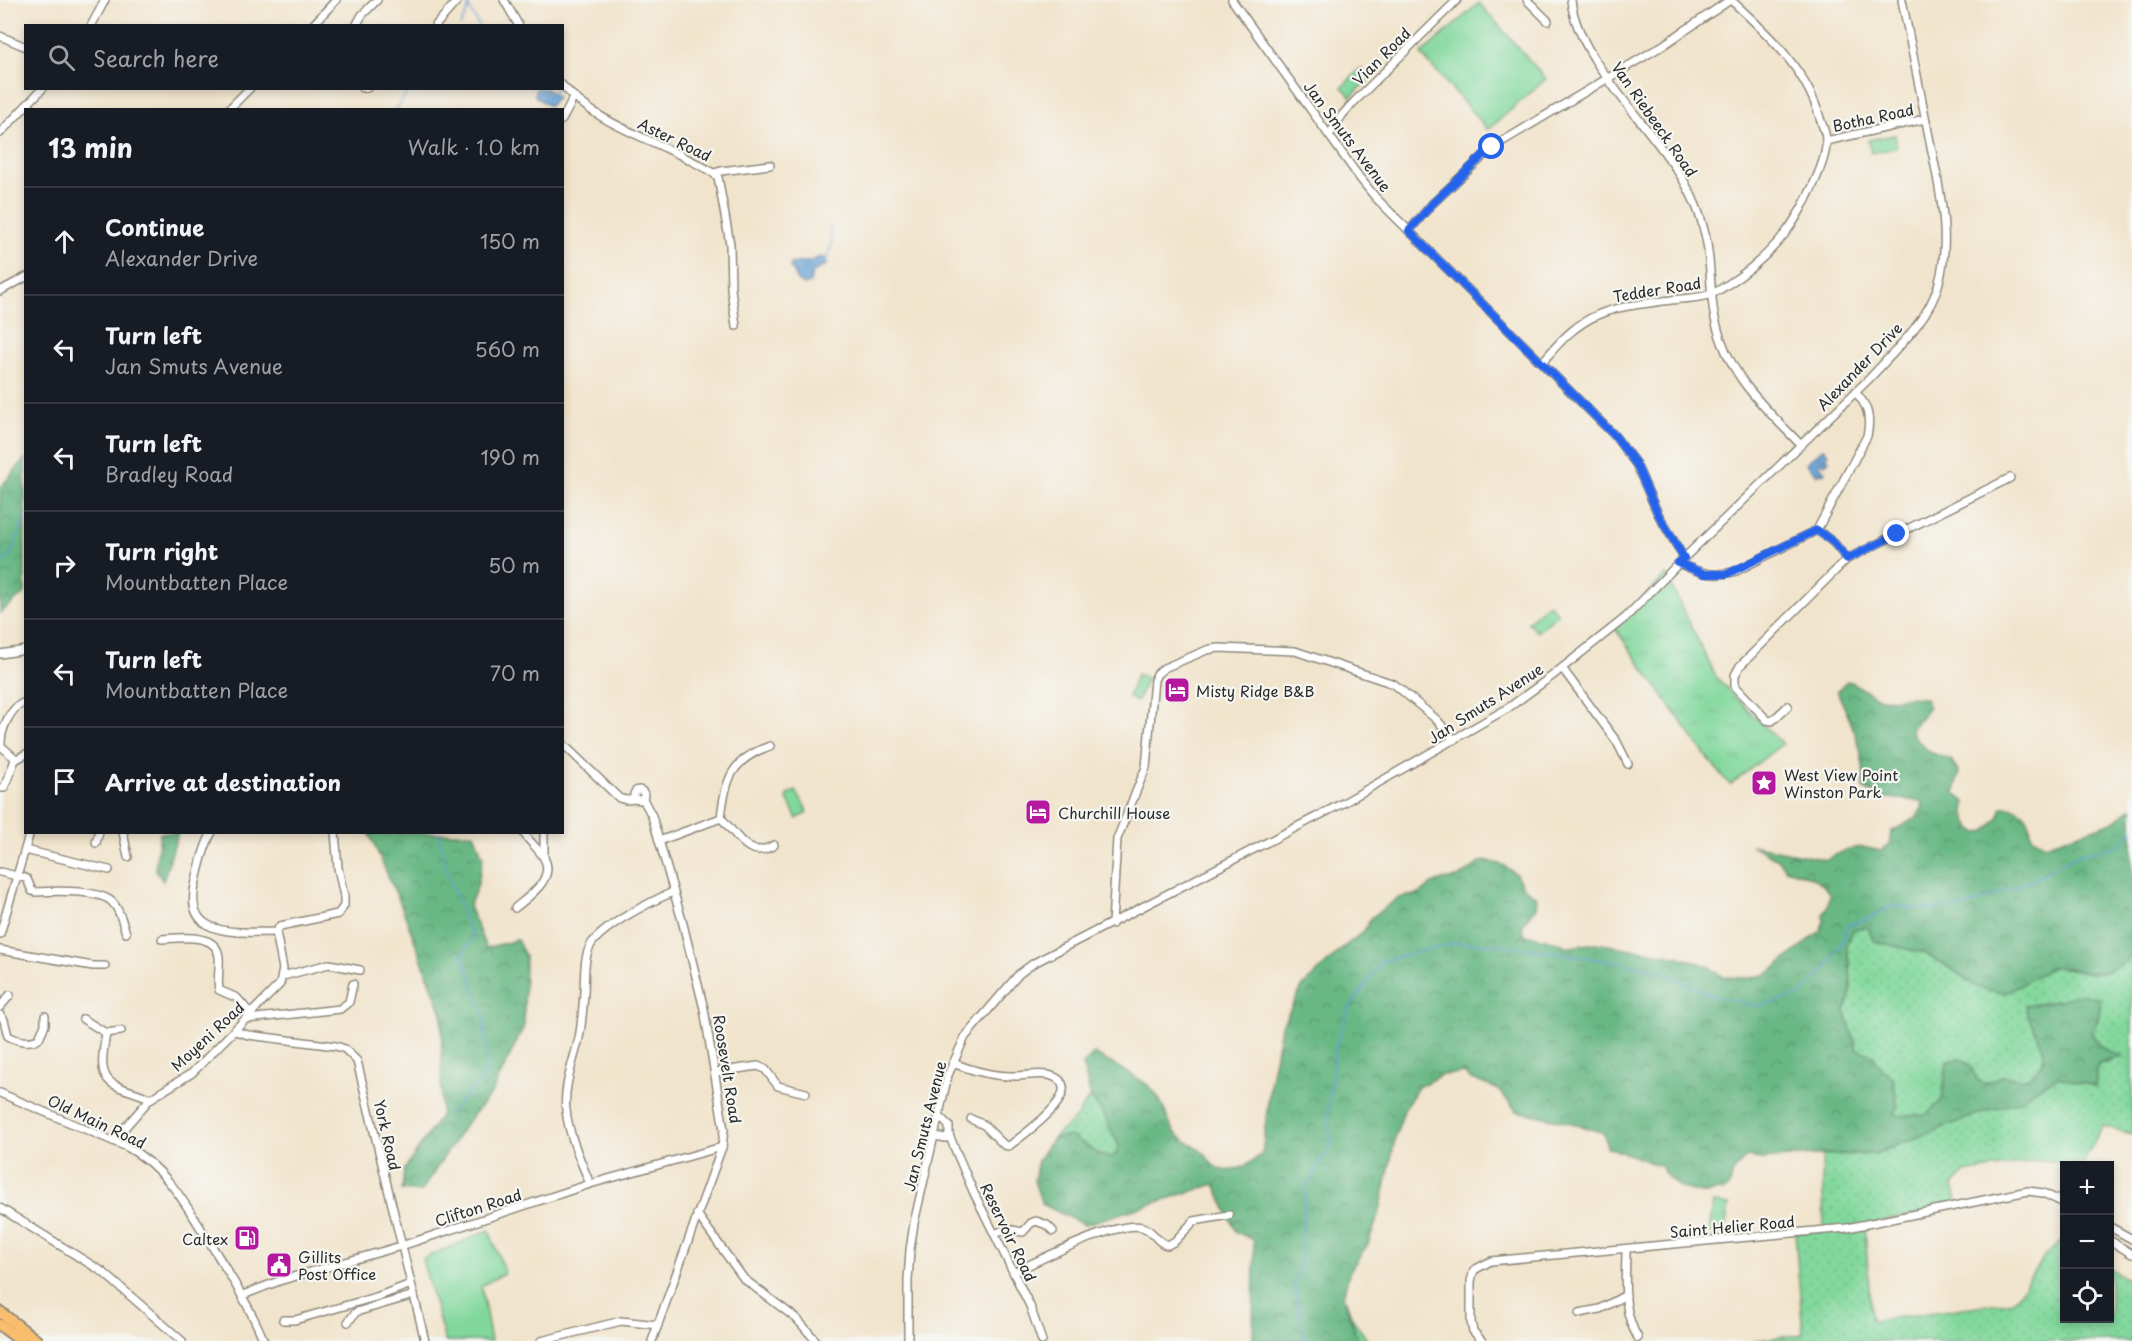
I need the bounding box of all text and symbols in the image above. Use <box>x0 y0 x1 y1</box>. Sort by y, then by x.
street label: Vian Road <box>1347 22 1415 90</box>
search box <box>24 24 564 90</box>
icon: search <box>45 41 78 74</box>
text: Search here <box>93 41 219 74</box>
street label: Van Riebeeck Road <box>1607 57 1703 181</box>
street label: Jan Smuts Avenue <box>1299 76 1397 196</box>
street label: Botha Road <box>1830 97 1916 137</box>
street label: Aster Road <box>634 111 716 167</box>
text: 13 min <box>48 128 133 167</box>
text: Walk · 1.0 km <box>408 132 540 162</box>
route start <box>1478 133 1504 159</box>
text: Continue <box>105 210 204 243</box>
icon: ahead <box>48 225 81 258</box>
text: 150 m <box>480 226 540 256</box>
text: Alexander Drive <box>105 243 258 273</box>
street label: Tedder Road <box>1611 271 1703 307</box>
street label: Alexander Drive <box>1811 317 1907 415</box>
text: Turn left <box>105 318 202 351</box>
icon: left <box>48 333 81 366</box>
text: 560 m <box>475 334 540 364</box>
text: Jan Smuts Avenue <box>105 351 283 381</box>
text: Turn left <box>105 426 202 459</box>
icon: left <box>48 441 81 474</box>
text: 190 m <box>481 442 540 472</box>
text: Bradley Road <box>105 459 233 489</box>
route end <box>1883 520 1909 546</box>
text: Turn right <box>105 534 218 567</box>
icon: right <box>48 549 81 582</box>
text: 50 m <box>488 550 540 580</box>
text: Mountbatten Place <box>105 567 288 597</box>
text: Turn left <box>105 642 202 675</box>
icon: left <box>48 657 81 690</box>
street label: Jan Smuts Avenue <box>1423 657 1547 749</box>
text: 70 m <box>490 658 540 688</box>
text: Mountbatten Place <box>105 675 288 705</box>
hotel icon: Misty Ridge B&B <box>1162 675 1192 705</box>
place label: Misty Ridge B&B <box>1196 679 1314 702</box>
place label: West View Point Winston Park <box>1784 763 1898 803</box>
icon: arrive <box>48 765 81 798</box>
text: Arrive at destination <box>105 765 341 798</box>
place icon: West View Point Winston Park <box>1749 768 1779 798</box>
hotel icon: Churchill House <box>1023 797 1053 827</box>
place label: Churchill House <box>1058 801 1170 824</box>
street label: Moyeni Road <box>165 996 249 1076</box>
street label: Roosevelt Road <box>708 1013 748 1125</box>
street label: Jan Smuts Avenue <box>897 1058 951 1194</box>
street label: Old Main Road <box>44 1088 150 1154</box>
street label: York Road <box>369 1097 407 1173</box>
map controls <box>2060 1161 2114 1323</box>
button: + <box>2060 1161 2114 1215</box>
street label: Reservoir Road <box>975 1179 1043 1285</box>
street label: Clifton Road <box>432 1182 524 1232</box>
street label: Saint Helier Road <box>1669 1209 1795 1243</box>
button: − <box>2060 1215 2114 1269</box>
fuel station icon: Caltex <box>232 1223 262 1253</box>
place label: Caltex <box>182 1227 228 1250</box>
place label: Gillits Post Office <box>298 1245 376 1285</box>
public building icon: Gillits Post Office <box>264 1250 294 1280</box>
button: locate <box>2060 1269 2114 1323</box>

